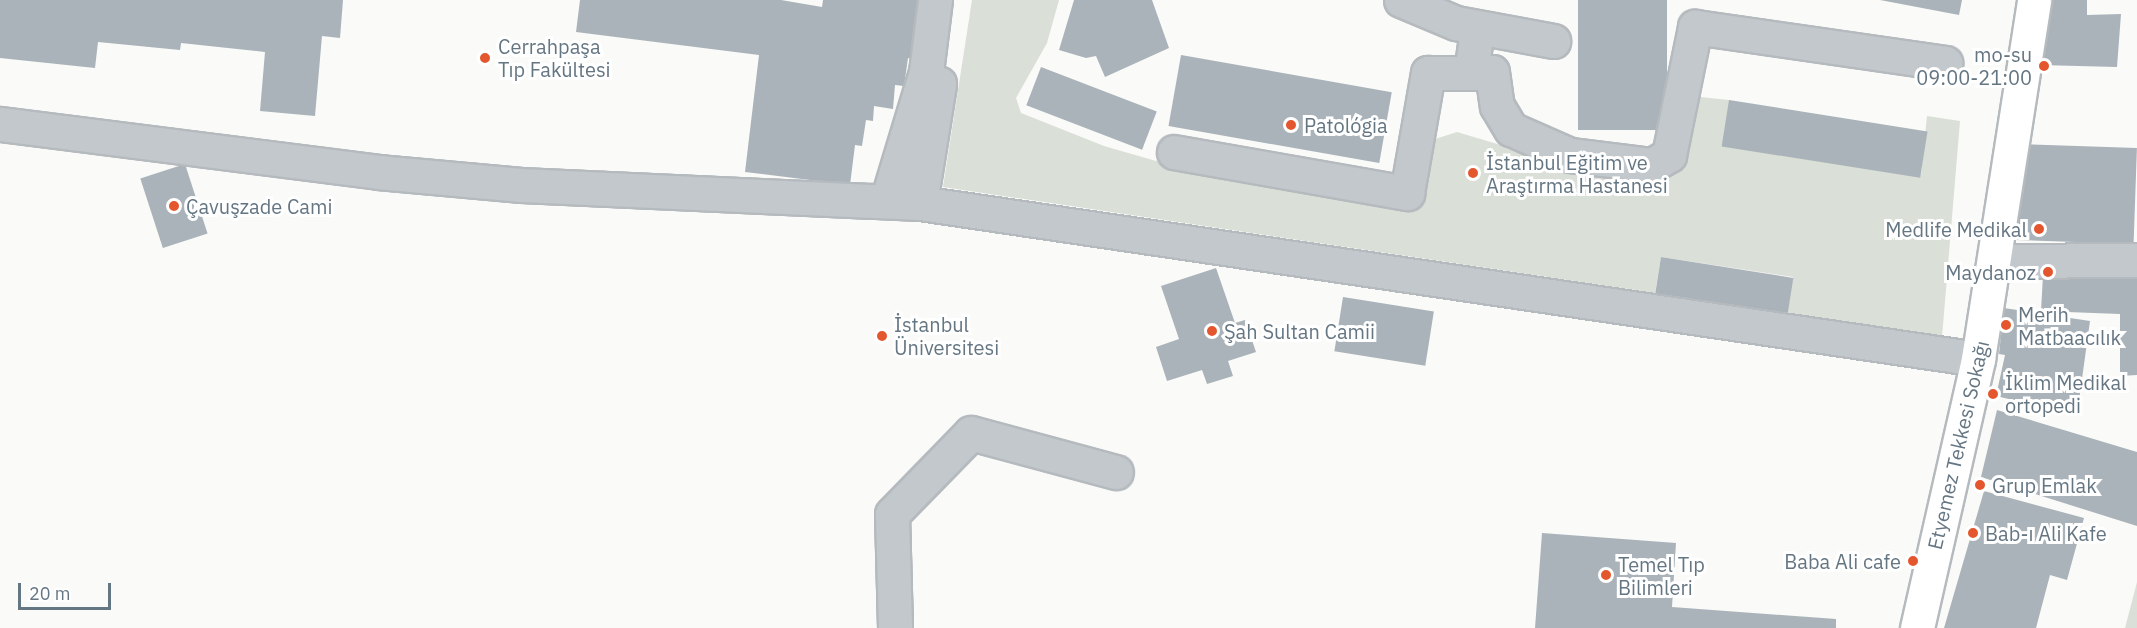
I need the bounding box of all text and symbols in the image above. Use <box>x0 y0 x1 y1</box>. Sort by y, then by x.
place label: Cerrahpaşa Tıp Fakültesi <box>498 34 611 81</box>
place label: mo-su 09:00-21:00 <box>1916 42 2032 89</box>
marker: Cerrahpaşa Tıp Fakültesi <box>476 49 494 67</box>
marker: mo-su 09:00-21:00 <box>2037 59 2051 73</box>
place label: Patológia <box>1304 113 1388 137</box>
marker: Patológia <box>1282 116 1300 134</box>
place label: İstanbul Eğitim ve Araştırma Hastanesi <box>1486 150 1668 197</box>
marker: İstanbul Eğitim ve Araştırma Hastanesi <box>1464 164 1482 182</box>
place label: Çavuşzade Cami <box>186 194 332 218</box>
marker: Çavuşzade Cami <box>167 199 181 213</box>
place label: Medlife Medikal <box>1885 217 2027 241</box>
marker: Medlife Medikal <box>2032 222 2046 236</box>
place label: Maydanoz <box>1945 260 2036 284</box>
marker: Maydanoz <box>2041 265 2055 279</box>
place label: Merih Matbaacılık <box>2018 302 2121 349</box>
place label: İstanbul Üniversitesi <box>894 312 999 359</box>
marker: Merih Matbaacılık <box>1999 318 2013 332</box>
place label: Şah Sultan Camii <box>1224 319 1375 343</box>
marker: Şah Sultan Camii <box>1205 324 1219 338</box>
marker: İstanbul Üniversitesi <box>875 329 889 343</box>
street label: Etyemez Tekkesi Sokağı <box>1922 338 1994 552</box>
place label: İklim Medikal ortopedi <box>2005 371 2127 418</box>
marker: İklim Medikal ortopedi <box>1986 387 2000 401</box>
place label: Grup Emlak <box>1992 473 2097 497</box>
marker: Grup Emlak <box>1973 478 1987 492</box>
place label: Bab-ı Ali Kafe <box>1985 521 2107 545</box>
marker: Bab-ı Ali Kafe <box>1966 526 1980 540</box>
place label: Baba Ali cafe <box>1784 549 1901 573</box>
place label: Temel Tıp Bilimleri <box>1618 552 1705 599</box>
marker: Baba Ali cafe <box>1906 554 1920 568</box>
marker: Temel Tıp Bilimleri <box>1599 568 1613 582</box>
scale bar <box>21 571 114 609</box>
text: 20 m <box>29 582 71 605</box>

